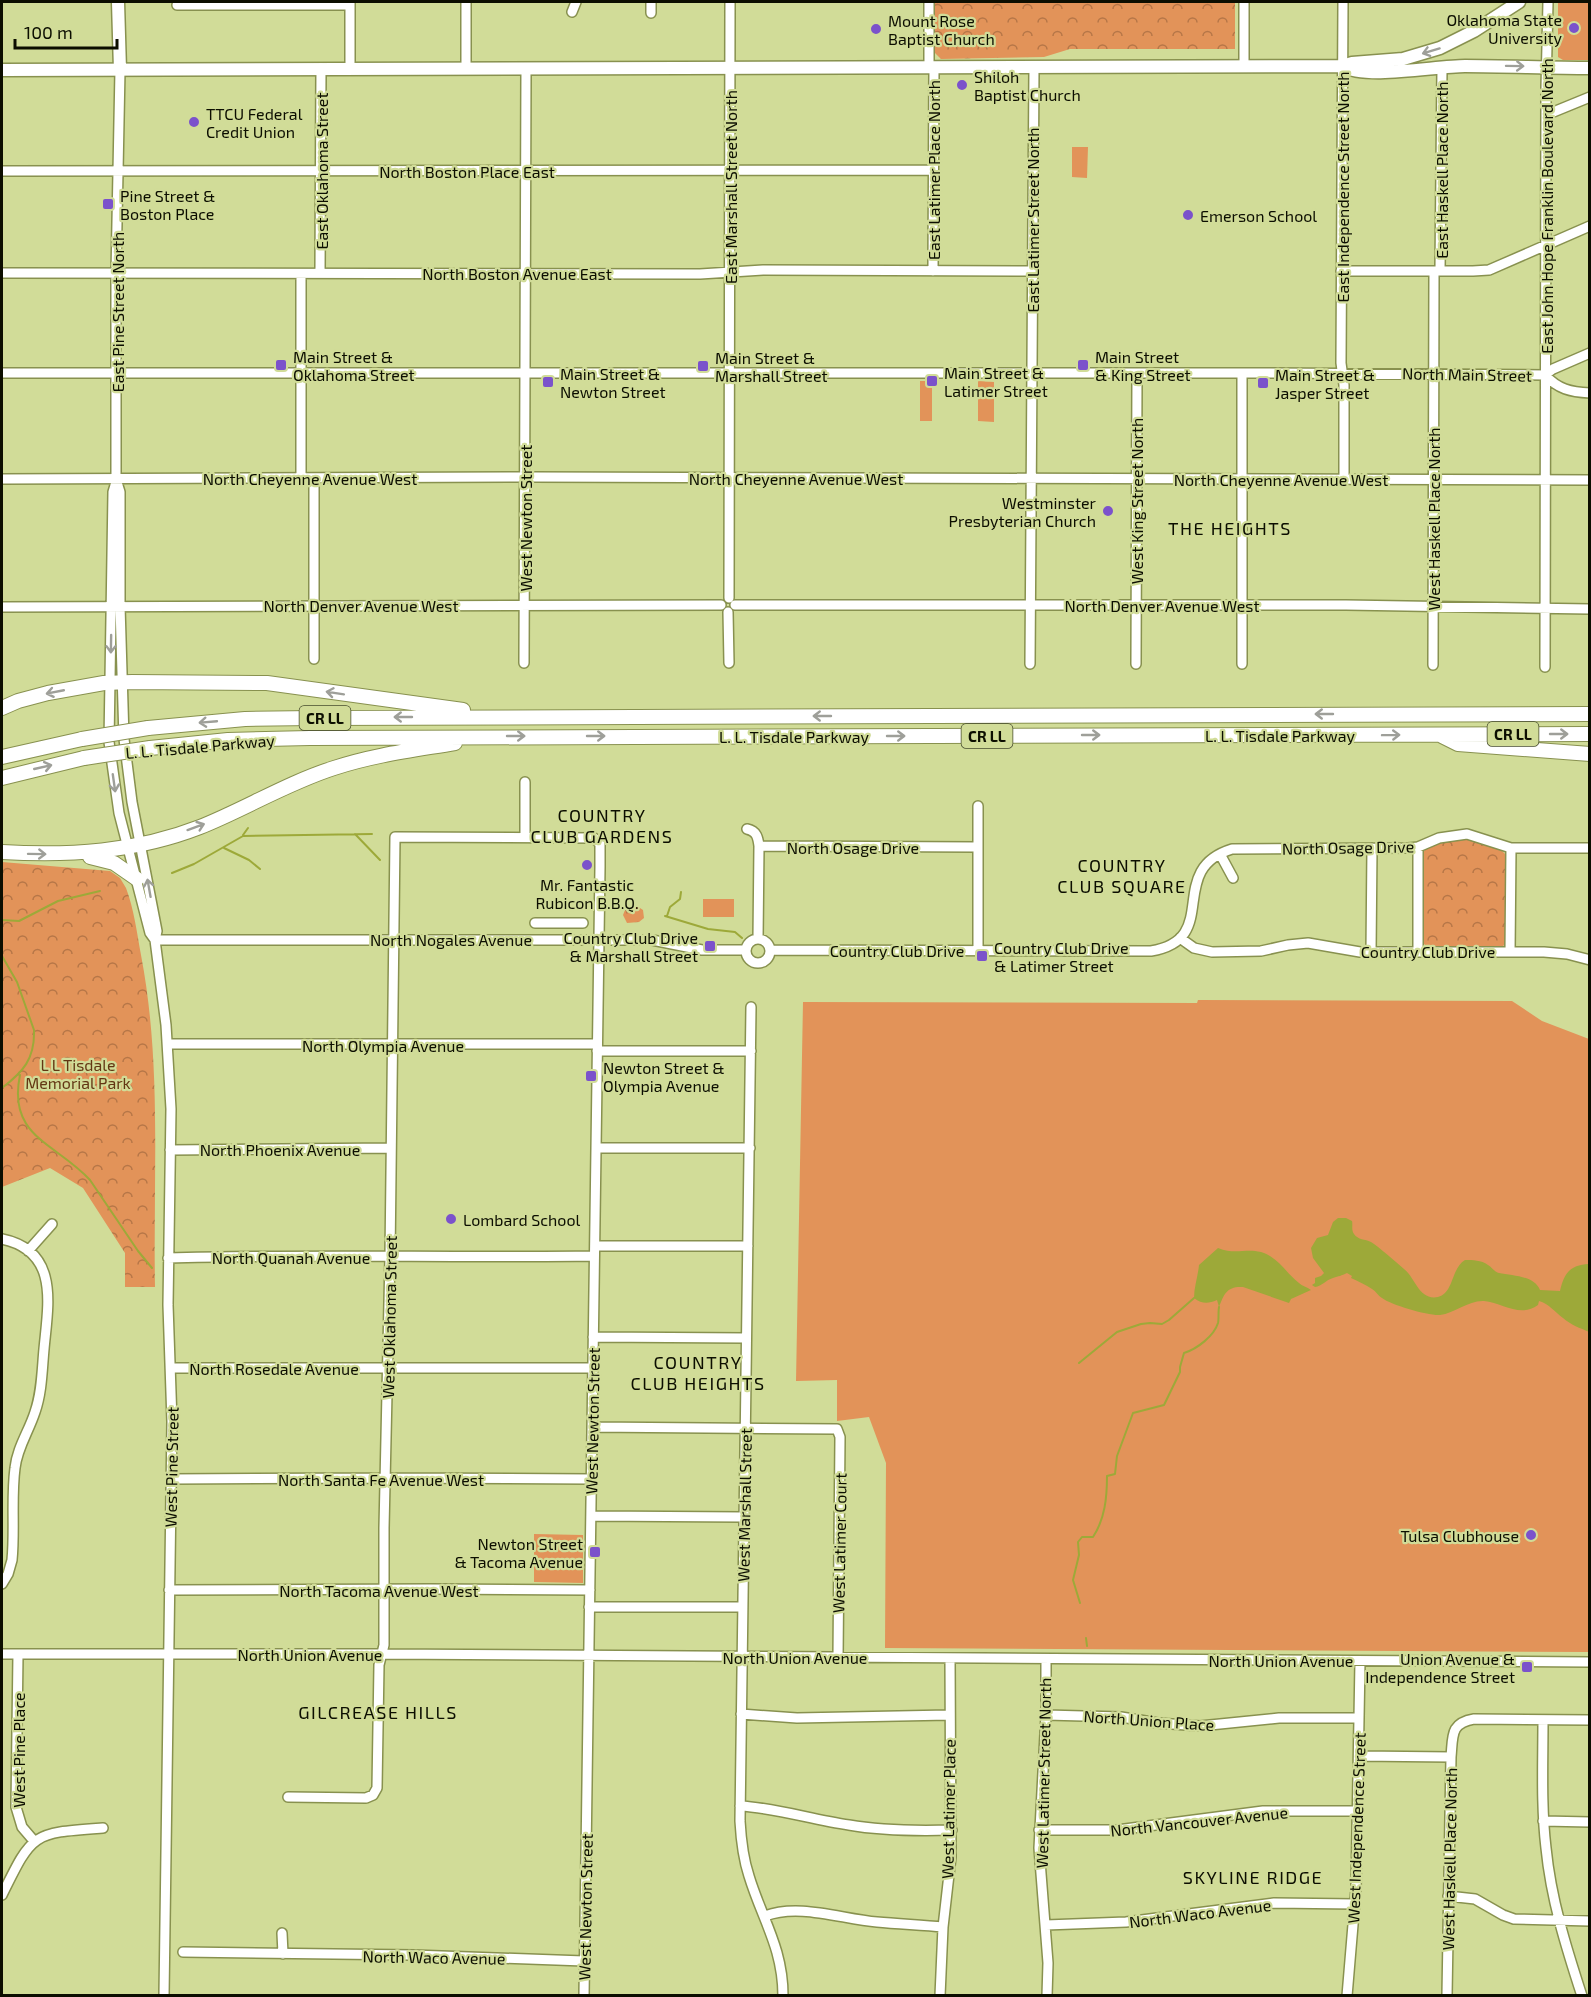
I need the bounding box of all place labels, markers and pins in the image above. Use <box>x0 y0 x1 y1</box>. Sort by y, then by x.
place label: Oklahoma State University <box>1446 10 1563 47</box>
place label: Mount Rose Baptist Church <box>888 11 995 48</box>
marker: Oklahoma State University <box>1567 21 1581 35</box>
marker: Mount Rose Baptist Church <box>869 22 883 36</box>
place label: Shiloh Baptist Church <box>974 67 1081 104</box>
marker: Shiloh Baptist Church <box>955 78 969 92</box>
place label: TTCU Federal Credit Union <box>206 104 303 141</box>
marker: TTCU Federal Credit Union <box>187 115 201 129</box>
place label: Pine Street & Boston Place <box>120 186 215 223</box>
marker: Pine Street & Boston Place <box>101 197 115 211</box>
place label: Emerson School <box>1200 206 1317 225</box>
marker: Emerson School <box>1181 208 1195 222</box>
place label: Main Street & Oklahoma Street <box>293 347 415 384</box>
place label: Main Street & King Street <box>1095 347 1191 384</box>
place label: Main Street & Marshall Street <box>715 348 828 385</box>
marker: Main Street & Oklahoma Street <box>274 358 288 372</box>
marker: Main Street & King Street <box>1076 358 1090 372</box>
marker: Main Street & Marshall Street <box>696 359 710 373</box>
place label: Main Street & Latimer Street <box>944 363 1048 400</box>
place label: Main Street & Newton Street <box>560 364 666 401</box>
place label: Main Street & Jasper Street <box>1275 365 1375 402</box>
marker: Main Street & Latimer Street <box>925 374 939 388</box>
marker: Main Street & Newton Street <box>541 375 555 389</box>
marker: Main Street & Jasper Street <box>1256 376 1270 390</box>
place label: Westminster Presbyterian Church <box>949 493 1097 530</box>
marker: Westminster Presbyterian Church <box>1101 504 1115 518</box>
marker: Mr. Fantastic Rubicon B.B.Q. <box>580 858 594 872</box>
place label: Mr. Fantastic Rubicon B.B.Q. <box>535 875 639 913</box>
place label: Country Club Drive & Marshall Street <box>564 928 698 965</box>
place label: Country Club Drive & Latimer Street <box>994 938 1128 975</box>
marker: Country Club Drive & Marshall Street <box>703 939 717 953</box>
marker: Country Club Drive & Latimer Street <box>975 949 989 963</box>
place label: Newton Street & Olympia Avenue <box>603 1058 725 1095</box>
marker: Newton Street & Olympia Avenue <box>584 1069 598 1083</box>
place label: Lombard School <box>463 1210 580 1229</box>
marker: Lombard School <box>444 1212 458 1226</box>
place label: Tulsa Clubhouse <box>1400 1526 1519 1545</box>
marker: Tulsa Clubhouse <box>1524 1528 1538 1542</box>
place label: Newton Street & Tacoma Avenue <box>454 1534 583 1571</box>
marker: Newton Street & Tacoma Avenue <box>588 1545 602 1559</box>
place label: Union Avenue & Independence Street <box>1365 1649 1515 1686</box>
marker: Union Avenue & Independence Street <box>1520 1660 1534 1674</box>

